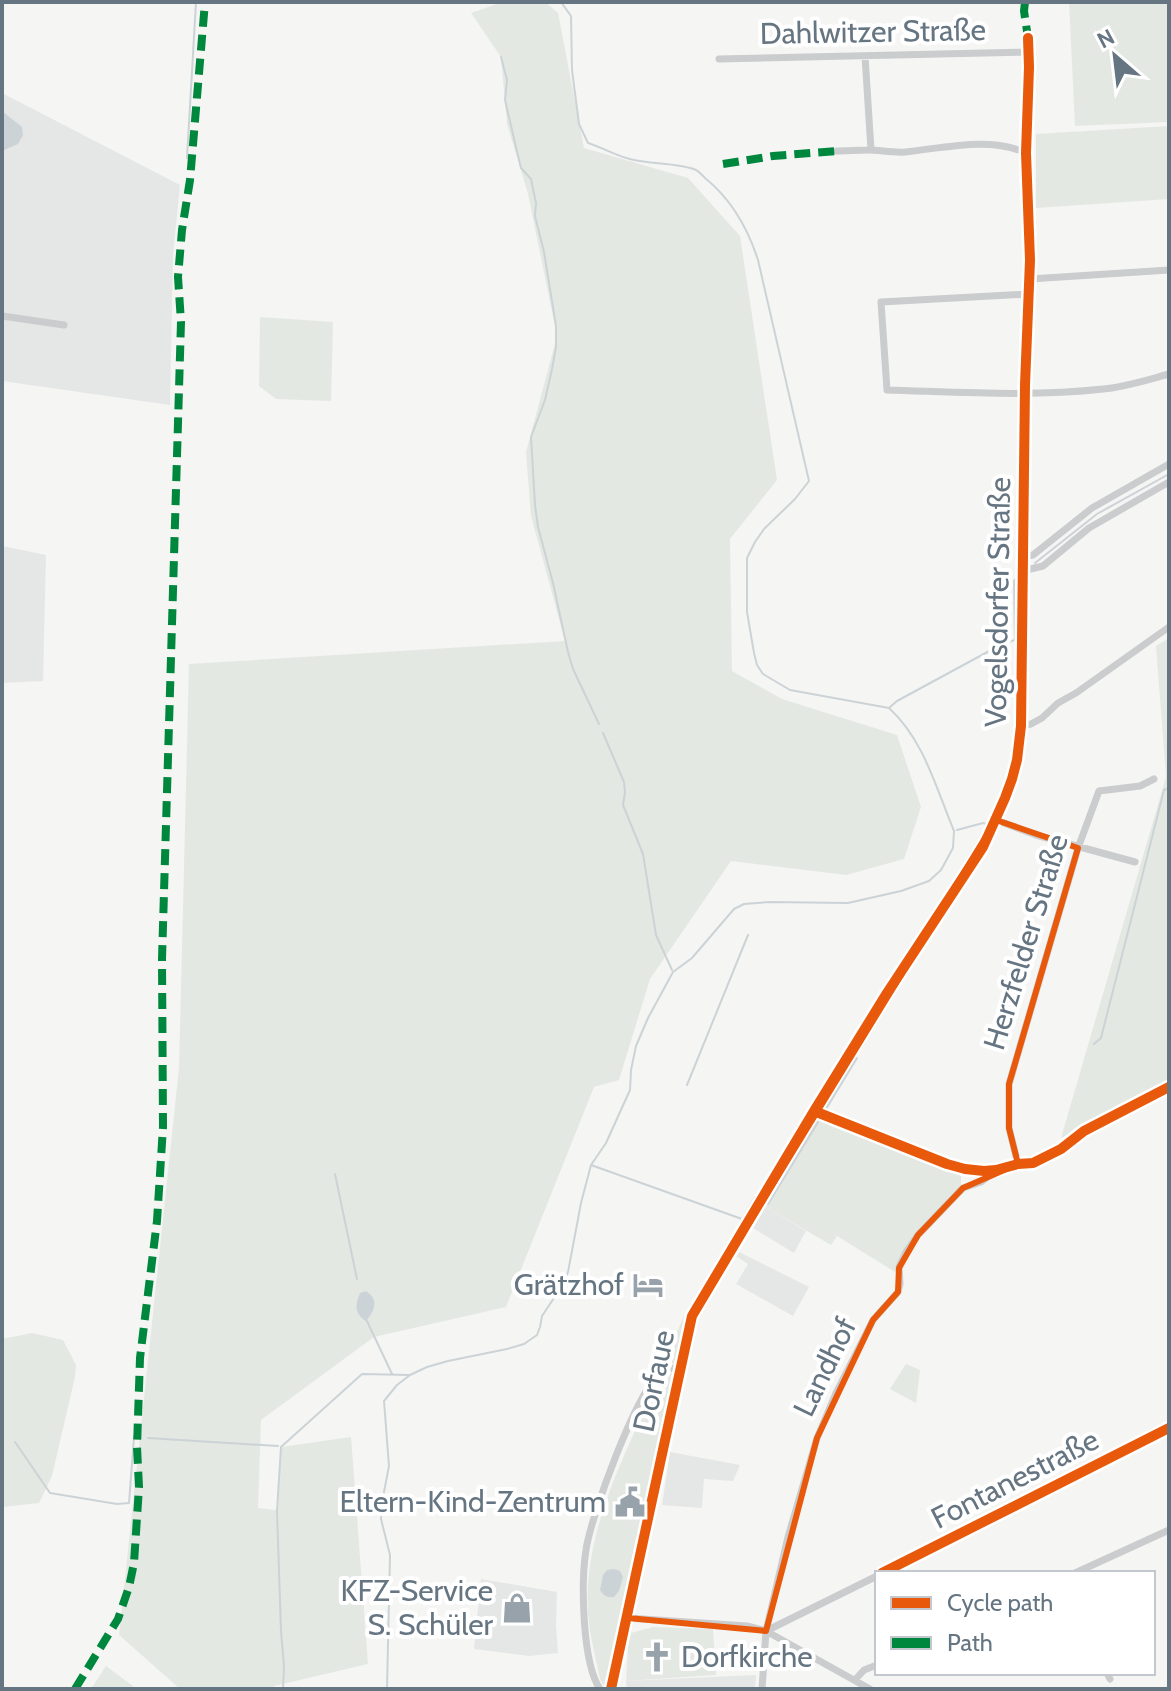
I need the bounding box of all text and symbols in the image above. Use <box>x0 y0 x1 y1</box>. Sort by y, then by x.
street label: Dahlwitzer Straße <box>760 11 986 52</box>
north arrow <box>1075 16 1155 96</box>
text: N <box>1093 23 1119 54</box>
street label: Vogelsdorfer Straße <box>977 477 1018 727</box>
street label: Herzfelder Straße <box>975 830 1076 1054</box>
place label: Grätzhof <box>514 1266 624 1303</box>
hotel icon: Grätzhof <box>631 1268 665 1302</box>
street label: Landhof <box>785 1311 864 1422</box>
street label: Dorfaue <box>625 1327 682 1435</box>
street label: Fontanestraße <box>925 1421 1105 1537</box>
place label: Eltern-Kind-Zentrum <box>339 1483 606 1520</box>
public building icon: Eltern-Kind-Zentrum <box>613 1485 647 1519</box>
legend <box>875 1571 1155 1675</box>
place label: KFZ-Service S. Schüler <box>340 1572 494 1643</box>
text: Cycle path <box>947 1588 1053 1617</box>
shop icon: KFZ-Service S. Schüler <box>500 1591 534 1625</box>
text: Path <box>947 1628 993 1657</box>
place label: Dorfkirche <box>681 1638 813 1675</box>
church icon: Dorfkirche <box>640 1640 674 1674</box>

